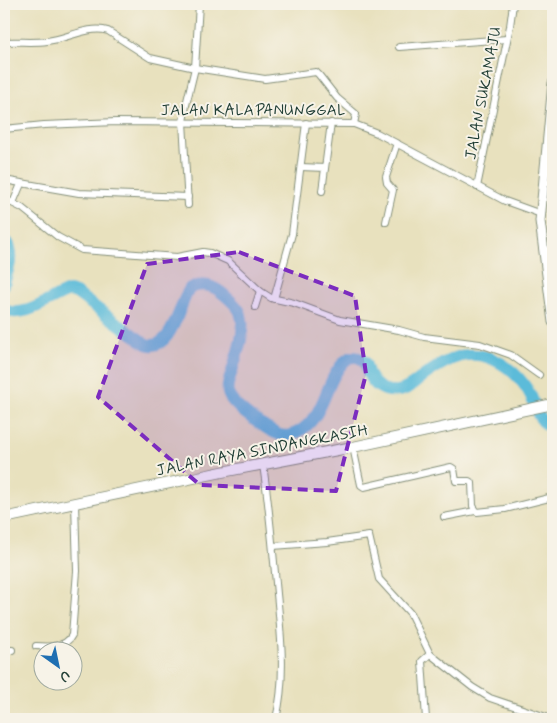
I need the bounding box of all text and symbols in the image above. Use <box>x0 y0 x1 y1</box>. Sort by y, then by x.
street label: JALAN SUKAMAJU <box>460 25 507 162</box>
street label: JALAN KALAPANUNGGAL <box>161 100 345 121</box>
street label: JALAN RAYA SINDANGKASIH <box>155 420 370 481</box>
north arrow <box>32 640 82 690</box>
text: U <box>56 666 73 686</box>

